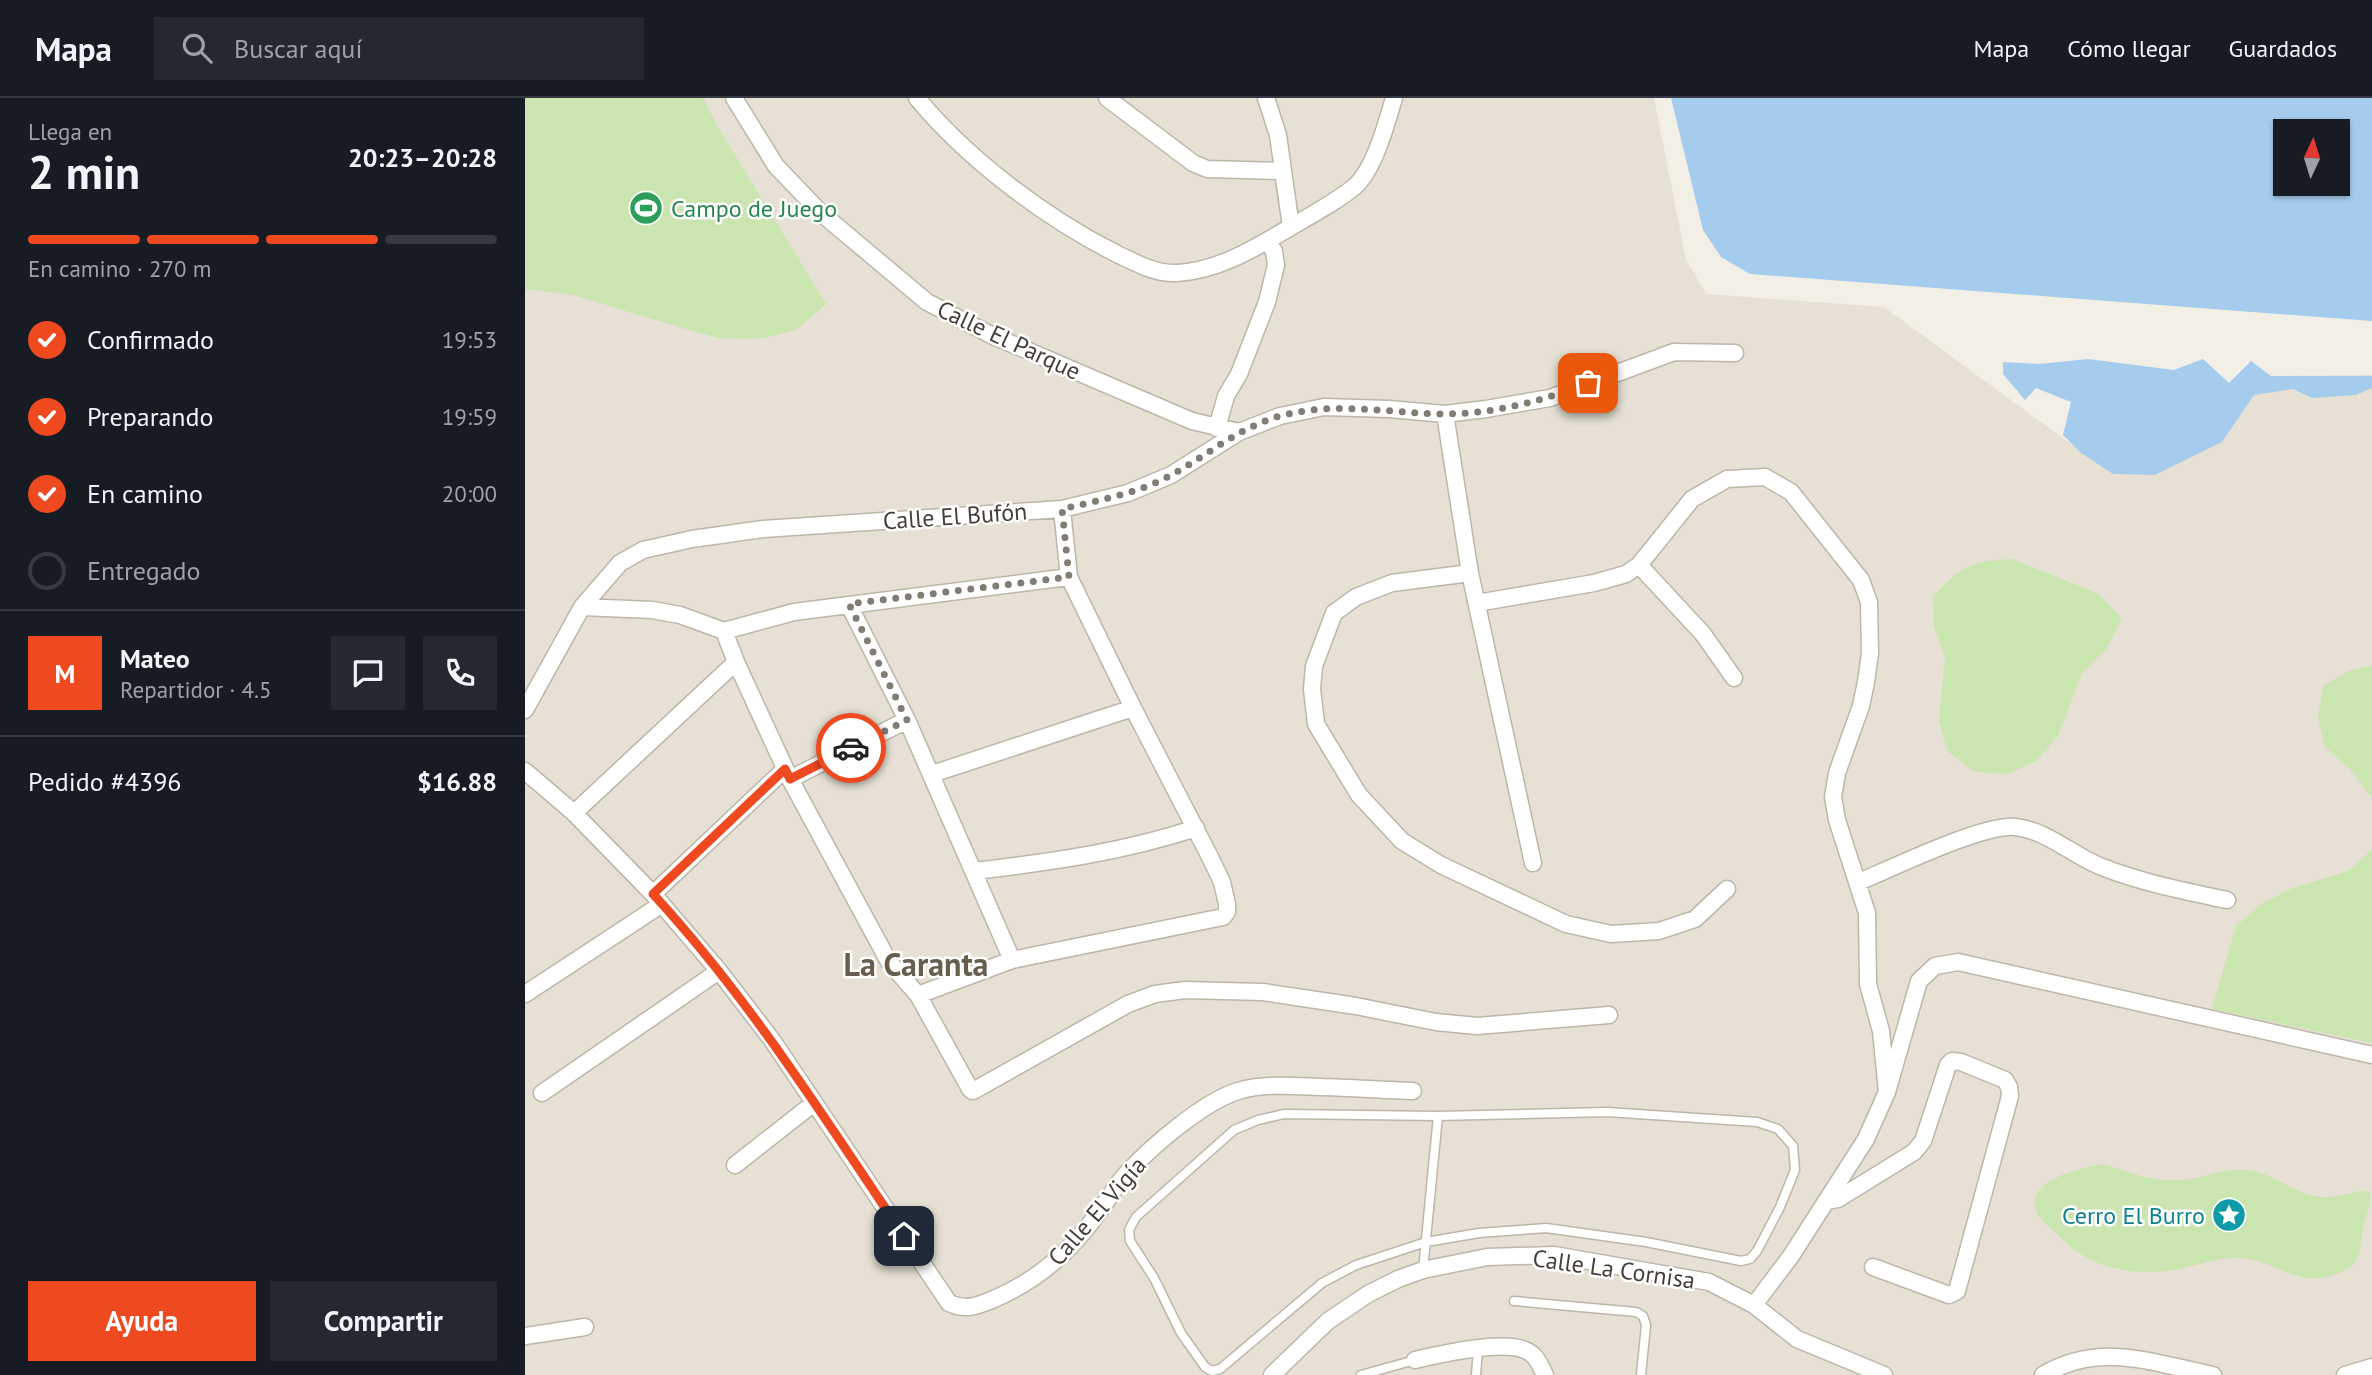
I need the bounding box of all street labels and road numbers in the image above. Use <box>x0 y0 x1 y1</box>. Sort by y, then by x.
street label: Calle El Parque <box>932 293 1086 387</box>
street label: Calle El Bufón <box>882 496 1028 536</box>
street label: Calle El Vigía <box>1041 1150 1153 1272</box>
street label: Calle La Cornisa <box>1531 1242 1697 1296</box>

